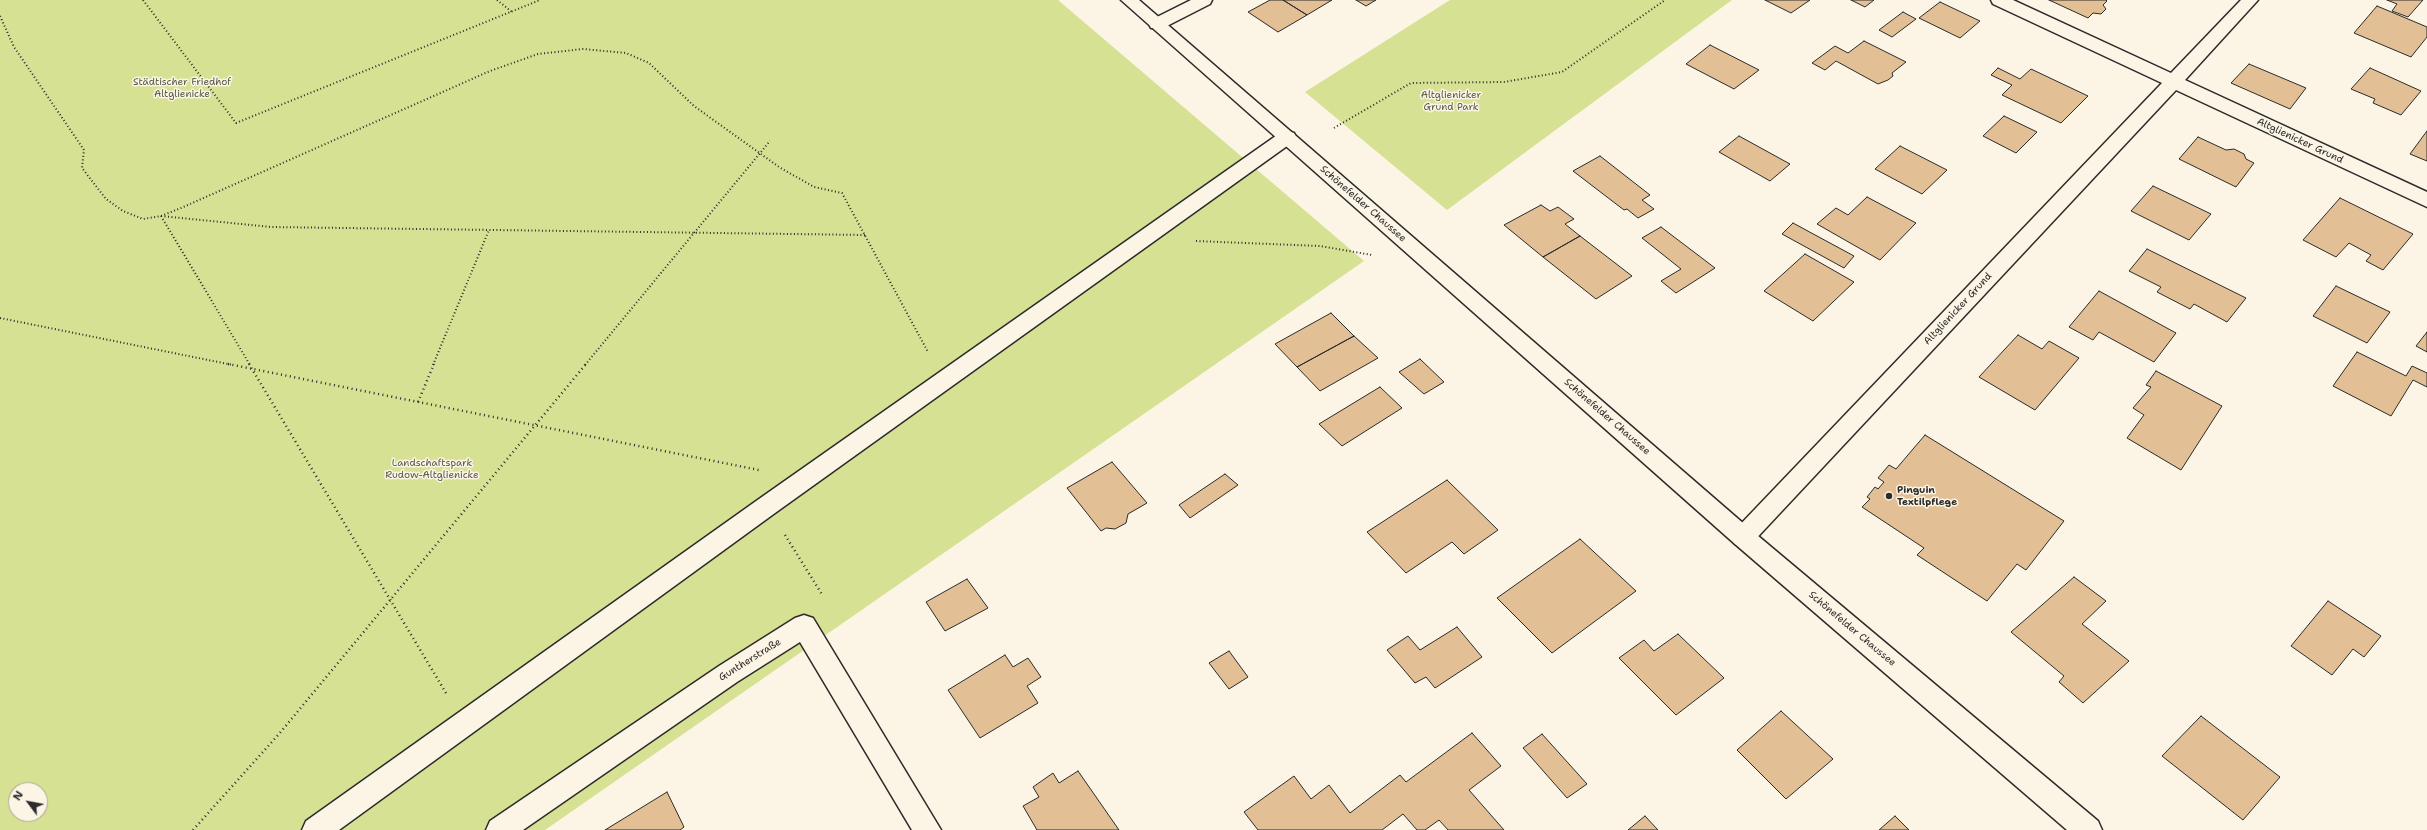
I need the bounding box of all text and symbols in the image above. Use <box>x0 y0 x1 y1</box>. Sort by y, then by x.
park label: Städtischer Friedhof Altglienicke <box>133 76 231 100</box>
park label: Altglienicker Grund Park <box>1421 89 1481 112</box>
street label: Altglienicker Grund <box>2255 116 2345 166</box>
street label: Schönefelder Chaussee <box>1318 163 1408 245</box>
street label: Altglienicker Grund <box>1922 270 1994 348</box>
street label: Schönefelder Chaussee <box>1562 376 1652 458</box>
park label: Landschaftspark Rudow-Altglienicke <box>385 457 479 480</box>
place label: Pinguin Textilpflege <box>1897 484 1957 508</box>
marker: Pinguin Textilpflege <box>1884 491 1894 501</box>
street label: Schönefelder Chaussee <box>1806 589 1898 669</box>
street label: Guntherstraße <box>717 636 783 684</box>
north arrow <box>8 782 48 822</box>
text: N <box>10 788 27 804</box>

